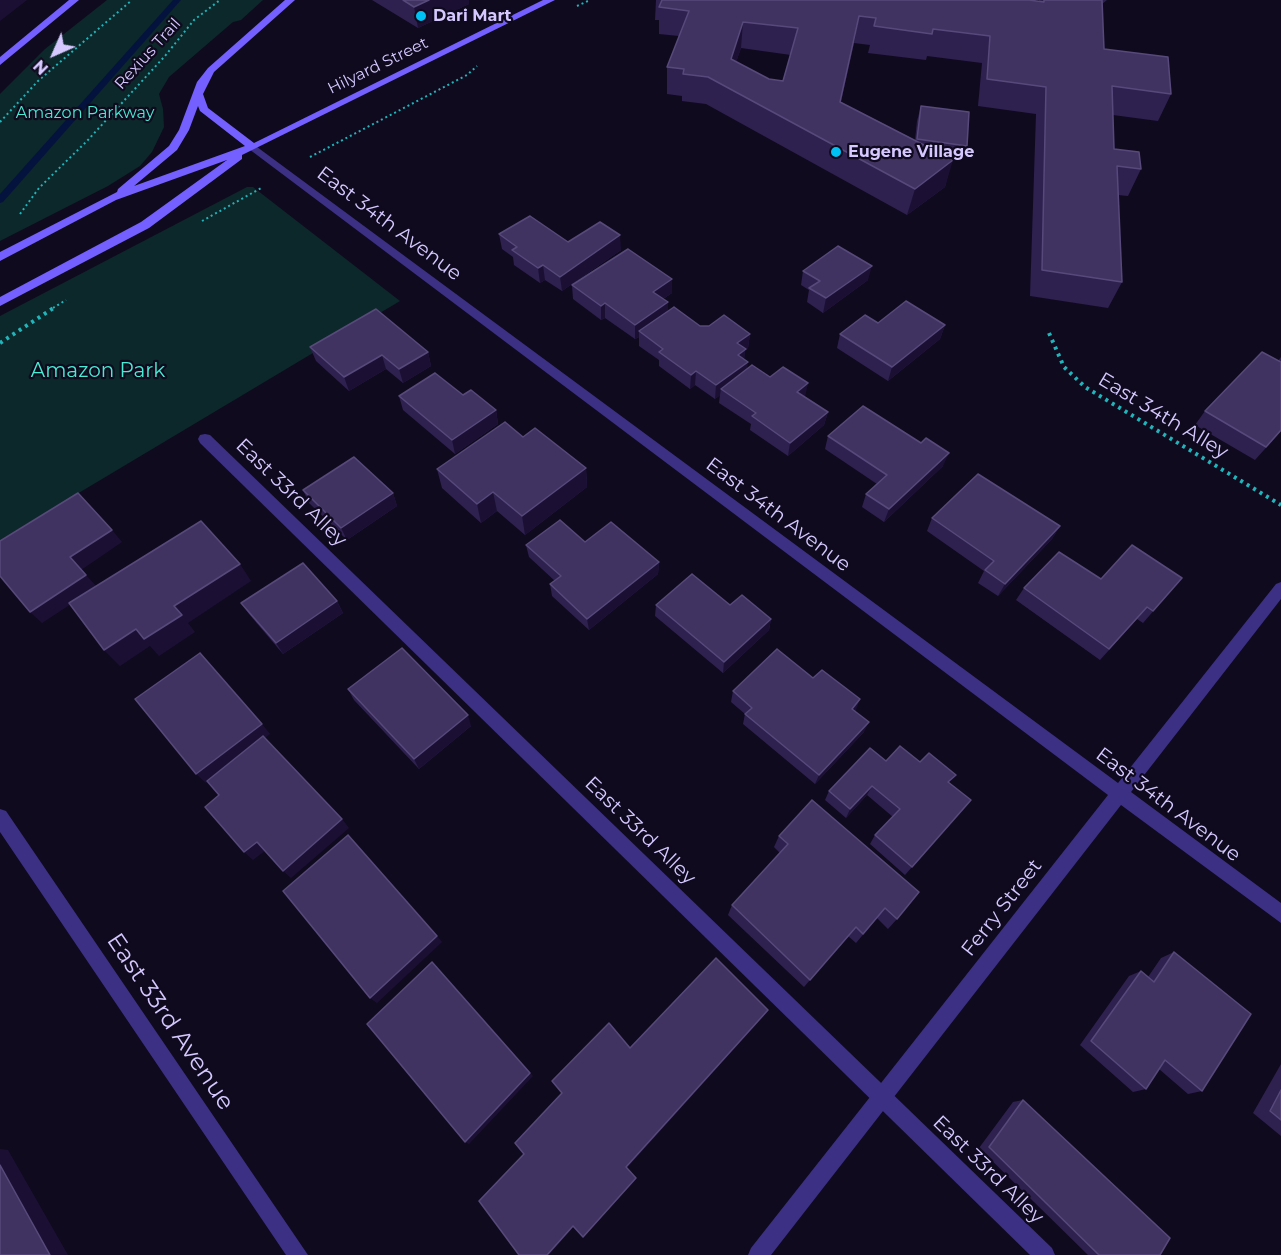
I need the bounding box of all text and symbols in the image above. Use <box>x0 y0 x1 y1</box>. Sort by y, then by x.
place label: Dari Mart <box>433 6 512 26</box>
marker: Dari Mart <box>414 9 428 23</box>
street label: Rexius Trail <box>111 14 185 94</box>
north arrow <box>24 24 84 84</box>
street label: Hilyard Street <box>325 33 431 99</box>
text: N <box>30 56 52 78</box>
park label: Amazon Parkway <box>16 103 154 123</box>
place label: Eugene Village <box>848 142 974 162</box>
marker: Eugene Village <box>829 145 843 159</box>
street label: East 34th Avenue <box>312 162 466 286</box>
park label: Amazon Park <box>31 359 165 383</box>
street label: East 34th Alley <box>1094 368 1232 464</box>
street label: East 33rd Alley <box>230 434 352 552</box>
street label: East 34th Avenue <box>701 453 855 577</box>
street label: East 34th Avenue <box>1091 743 1245 867</box>
street label: East 33rd Alley <box>579 772 701 890</box>
street label: Ferry Street <box>957 855 1047 961</box>
street label: East 33rd Avenue <box>100 928 240 1116</box>
street label: East 33rd Alley <box>927 1111 1049 1229</box>

